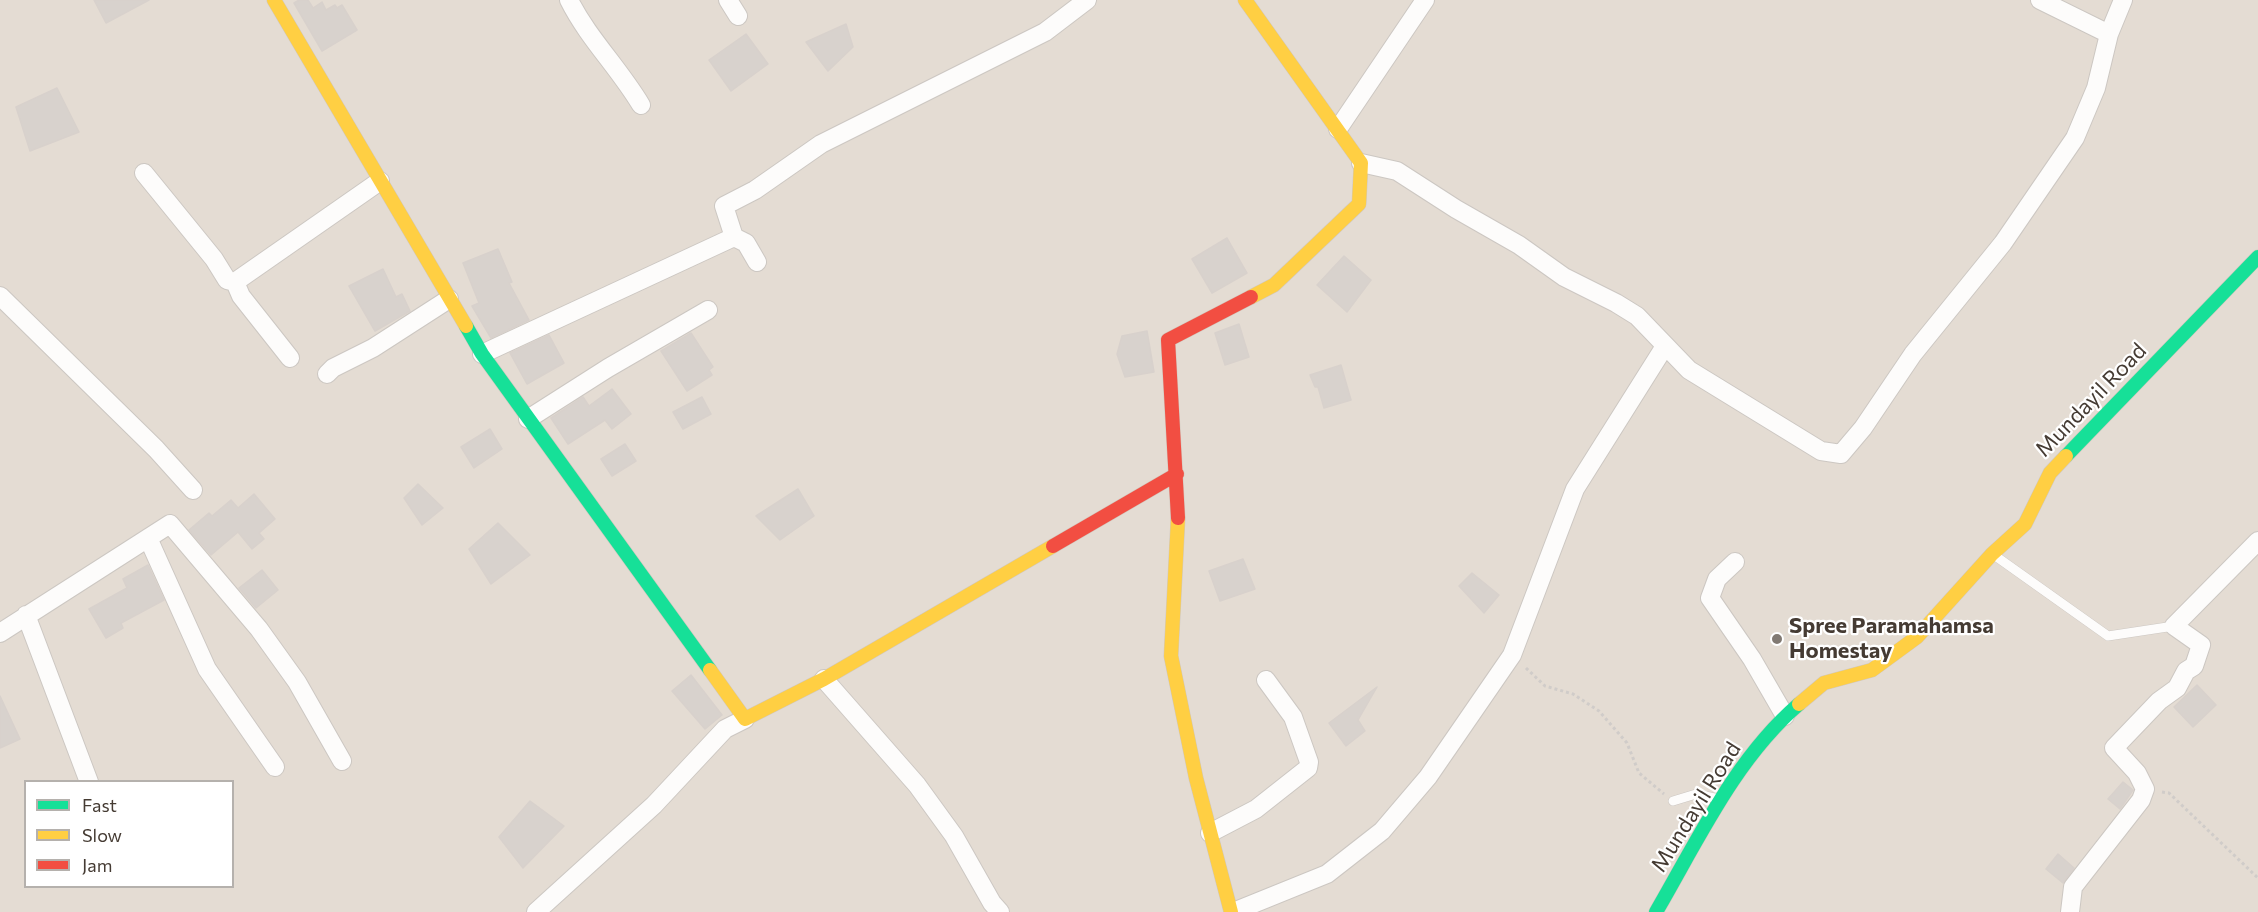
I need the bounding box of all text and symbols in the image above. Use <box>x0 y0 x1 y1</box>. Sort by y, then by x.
street label: Mundayil Road <box>2030 338 2152 462</box>
place label: Spree Paramahamsa Homestay <box>1789 613 1994 664</box>
marker: Spree Paramahamsa Homestay <box>1770 632 1784 646</box>
street label: Mundayil Road <box>1646 737 1746 877</box>
legend <box>24 780 234 888</box>
text: Fast <box>82 794 117 816</box>
text: Slow <box>82 824 122 846</box>
text: Jam <box>82 854 112 876</box>

